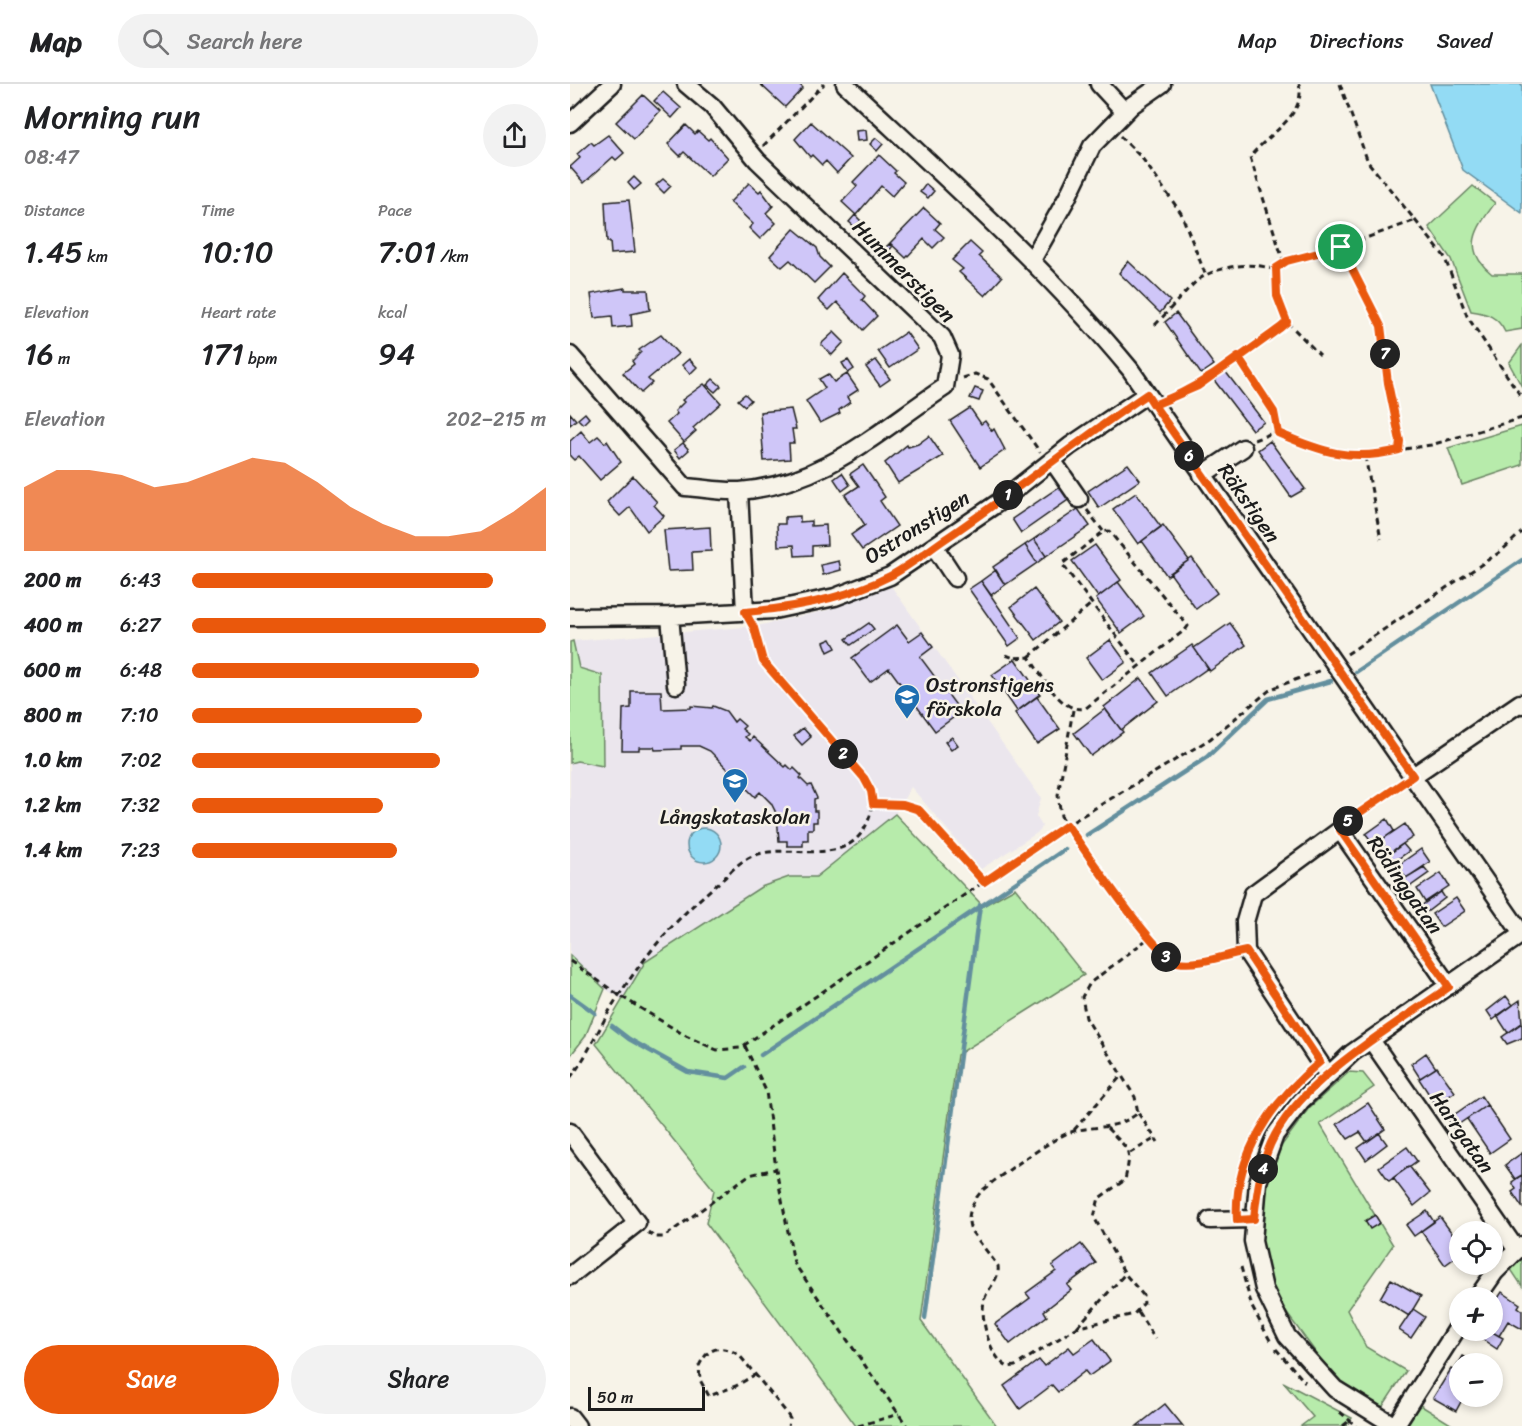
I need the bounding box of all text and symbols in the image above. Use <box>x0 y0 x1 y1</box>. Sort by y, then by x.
search box <box>118 14 538 68</box>
text: Map <box>30 17 82 66</box>
text: Search here <box>187 22 303 61</box>
text: Map <box>1238 22 1276 60</box>
text: Directions <box>1309 22 1404 60</box>
text: Saved <box>1437 22 1492 60</box>
icon: search <box>139 25 172 58</box>
text: Morning run <box>24 88 200 146</box>
button: share <box>483 104 546 167</box>
text: 08:47 <box>24 140 79 175</box>
text: Distance <box>24 196 85 225</box>
text: Time <box>201 196 235 225</box>
text: Pace <box>378 196 412 225</box>
street label: Hummerstigen <box>843 210 965 332</box>
pin <box>1315 221 1366 272</box>
text: 1.45 <box>24 225 83 279</box>
text: 10:10 <box>201 225 274 279</box>
text: 7:01 <box>378 225 436 279</box>
icon: arrive <box>1324 230 1357 263</box>
text: km <box>83 242 108 271</box>
text: /km <box>436 242 469 271</box>
text: Elevation <box>24 298 89 327</box>
text: Heart rate <box>201 298 276 327</box>
text: kcal <box>378 298 407 327</box>
text: 16 <box>24 327 54 381</box>
text: 171 <box>201 327 244 381</box>
text: 94 <box>378 327 415 381</box>
pin: 7 <box>1370 339 1400 369</box>
text: 7 <box>1380 339 1390 368</box>
text: m <box>54 344 70 373</box>
text: bpm <box>244 344 278 373</box>
text: Elevation <box>24 402 105 437</box>
text: 202–215 m <box>446 402 546 437</box>
pin: 6 <box>1174 441 1204 471</box>
text: 6 <box>1184 441 1194 470</box>
street label: Räkstigen <box>1207 455 1291 551</box>
street label: Ostronstigen <box>856 479 978 575</box>
pin: 1 <box>993 480 1023 510</box>
text: 1 <box>1005 480 1011 509</box>
text: 200 m <box>24 563 81 598</box>
text: 6:43 <box>120 563 161 598</box>
text: 400 m <box>24 608 82 643</box>
text: 6:27 <box>120 608 160 643</box>
text: 600 m <box>24 653 81 688</box>
text: 6:48 <box>120 653 162 688</box>
place label: Ostronstigens förskola <box>926 666 1054 728</box>
school or university icon: Ostronstigens förskola <box>892 682 922 720</box>
text: 800 m <box>24 698 82 733</box>
text: 7:10 <box>120 698 159 733</box>
pin: 2 <box>828 739 858 769</box>
text: 2 <box>838 739 848 768</box>
text: 1.0 km <box>24 743 82 778</box>
text: 7:02 <box>120 743 162 778</box>
school or university icon: Långskataskolan <box>720 766 750 804</box>
text: 1.2 km <box>24 788 81 823</box>
text: 7:32 <box>120 788 160 823</box>
place label: Långskataskolan <box>660 798 810 836</box>
pin: 5 <box>1333 806 1363 836</box>
text: 5 <box>1343 806 1353 835</box>
street label: Rödinggatan <box>1357 827 1453 943</box>
text: 1.4 km <box>24 833 82 868</box>
text: 7:23 <box>120 833 160 868</box>
pin: 3 <box>1151 942 1181 972</box>
text: 3 <box>1162 942 1170 971</box>
street label: Harrgatan <box>1419 1082 1505 1182</box>
pin: 4 <box>1248 1154 1278 1184</box>
text: 4 <box>1258 1154 1268 1183</box>
map controls <box>1449 1221 1503 1407</box>
button: locate <box>1449 1221 1503 1275</box>
button: + <box>1449 1287 1503 1341</box>
button: Save <box>24 1345 279 1414</box>
button: Share <box>291 1345 546 1414</box>
button: − <box>1449 1353 1503 1407</box>
text: 50 m <box>597 1383 633 1412</box>
scale bar <box>588 1384 705 1412</box>

